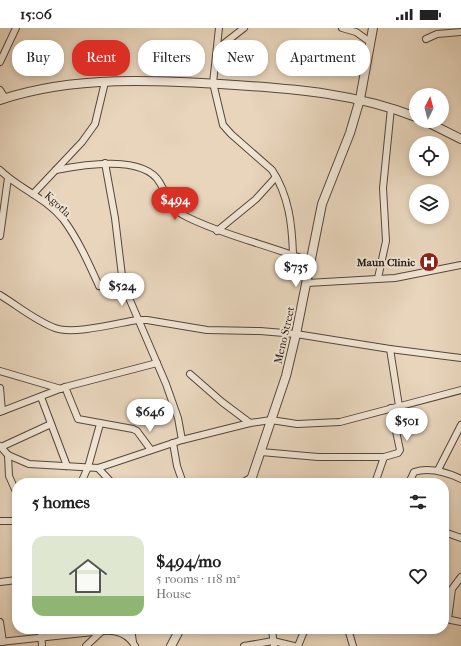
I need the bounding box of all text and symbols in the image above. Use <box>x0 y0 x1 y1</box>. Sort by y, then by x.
text: 15:06 <box>20 5 52 23</box>
chip: Buy <box>12 40 64 76</box>
chip: Rent <box>72 40 130 76</box>
chip: Filters <box>138 40 205 76</box>
chip: New <box>213 40 268 76</box>
chip: Apartment <box>276 40 370 76</box>
north arrow <box>409 88 449 128</box>
map controls <box>409 88 449 224</box>
button: locate <box>409 136 449 176</box>
button: layers <box>409 184 449 224</box>
pin: $494 <box>151 187 199 221</box>
street label: Kgotla <box>42 189 74 220</box>
text: $494 <box>160 192 190 207</box>
hospital icon: Maun Clinic <box>418 251 440 273</box>
pin: $735 <box>272 254 320 288</box>
place label: Maun Clinic <box>356 256 415 269</box>
text: $735 <box>284 259 308 274</box>
pin: $524 <box>98 273 146 307</box>
text: $524 <box>108 278 136 293</box>
street label: Meno Street <box>272 305 297 365</box>
pin: $646 <box>126 399 174 433</box>
text: $646 <box>136 404 164 419</box>
pin: $501 <box>383 408 431 442</box>
text: $501 <box>395 413 419 428</box>
icon: filters <box>407 491 429 513</box>
text: 5 homes <box>32 492 90 512</box>
text: $494/mo <box>156 551 221 571</box>
icon: home <box>64 552 112 600</box>
icon: heart <box>407 565 429 587</box>
text: 5 rooms · 118 m² <box>156 571 240 586</box>
text: House <box>156 586 191 601</box>

